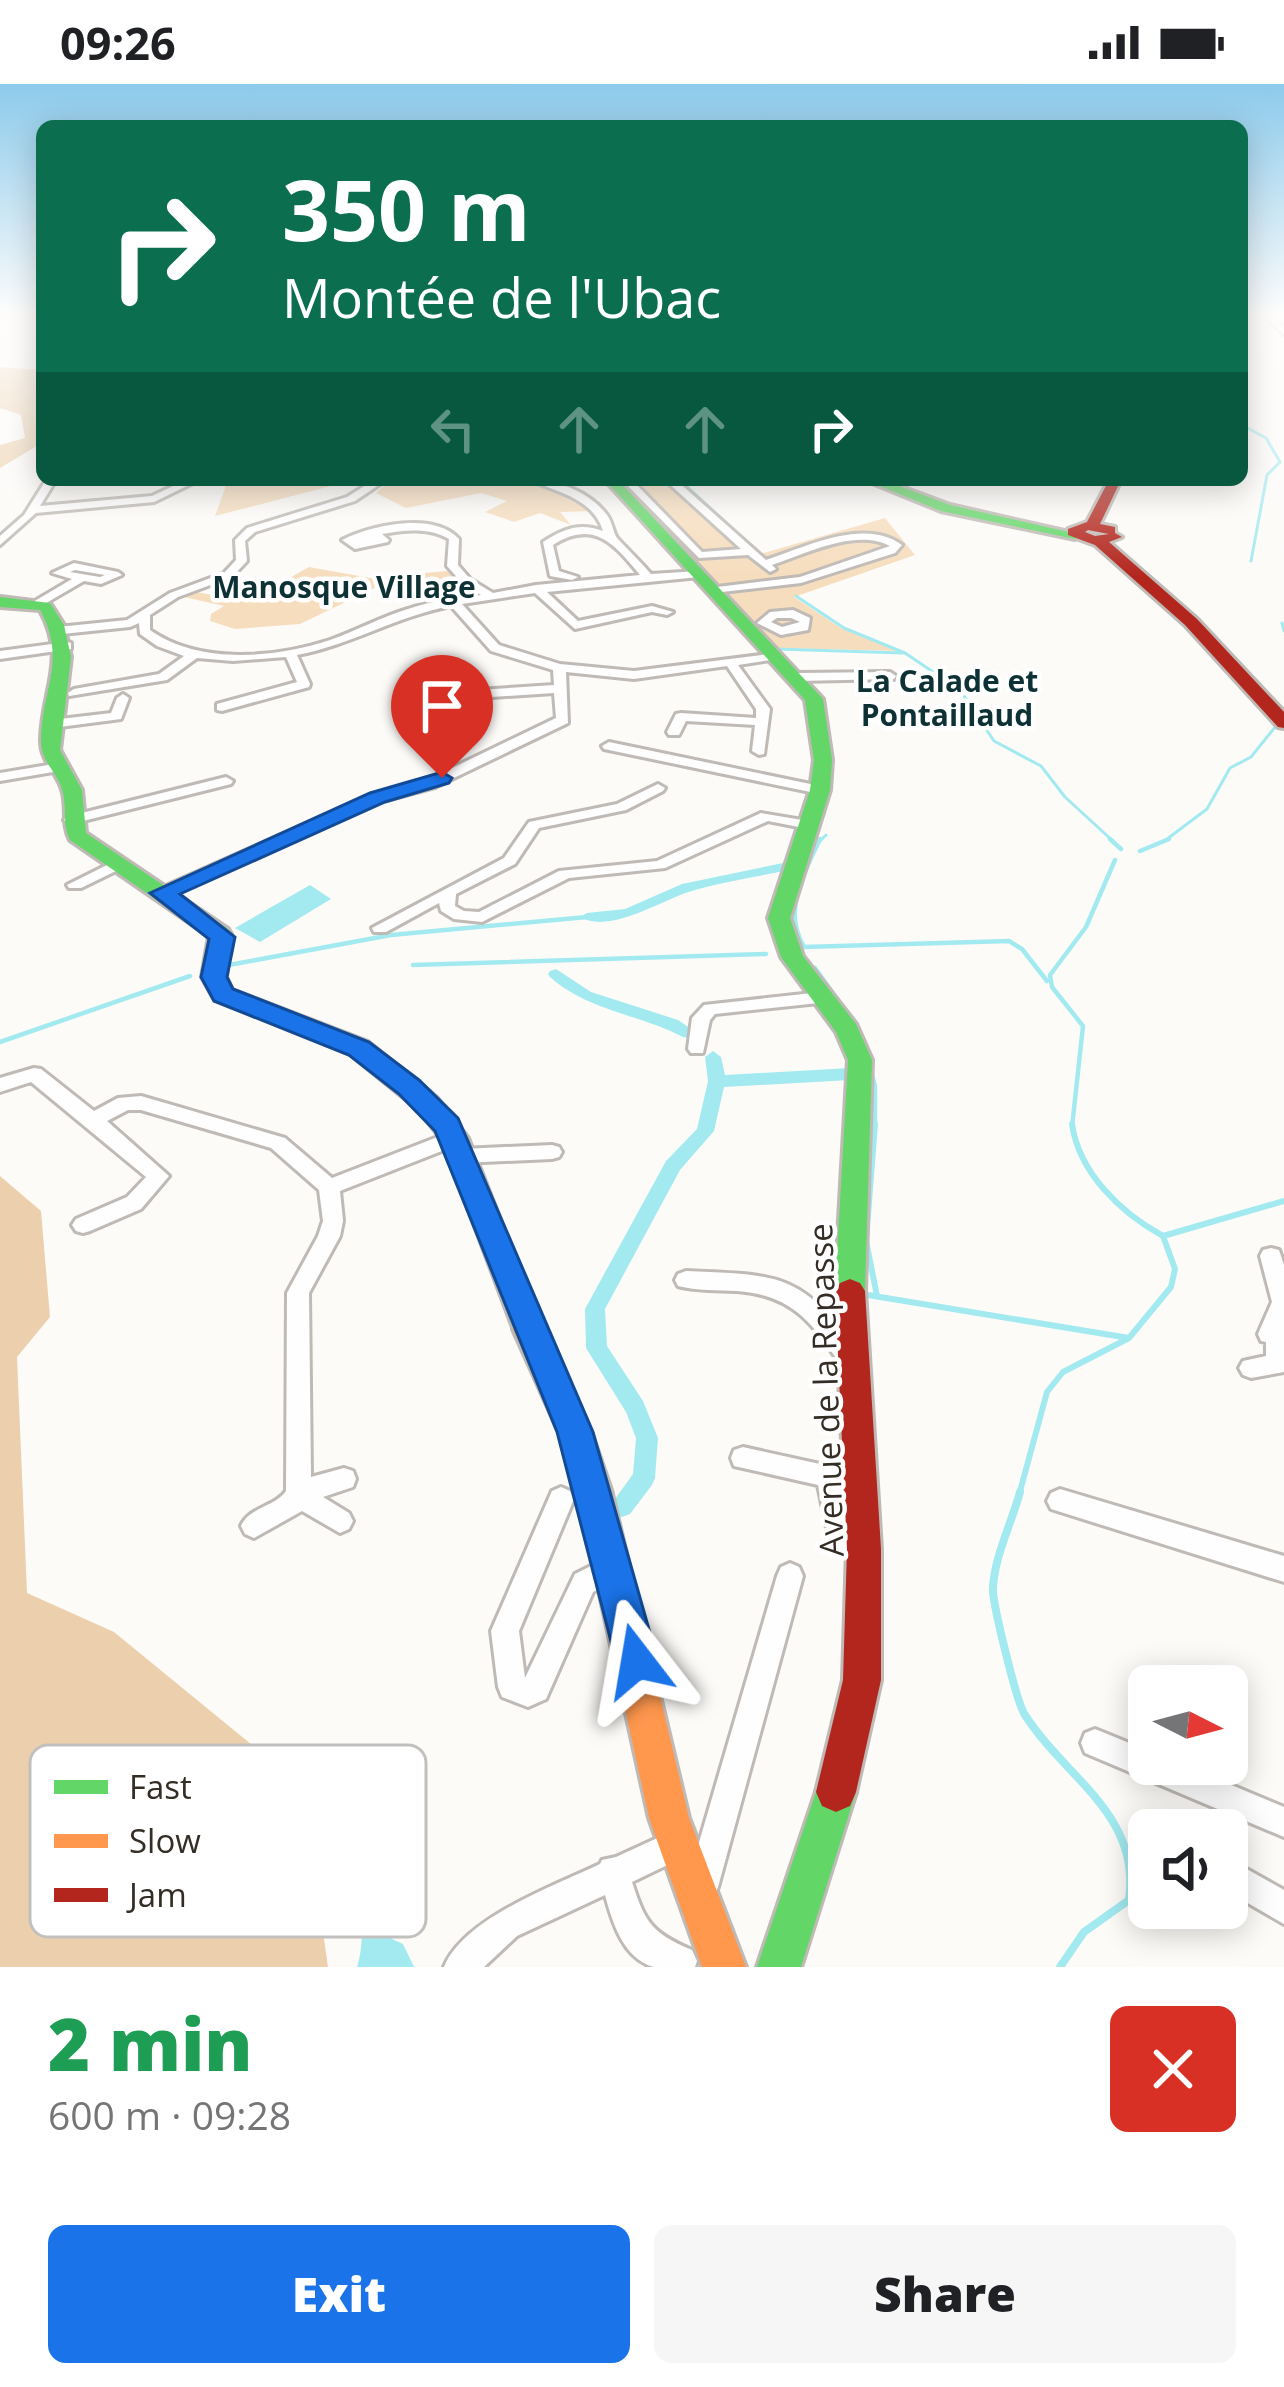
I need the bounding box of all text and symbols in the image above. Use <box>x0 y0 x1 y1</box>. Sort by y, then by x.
text: 09:26 <box>60 12 176 73</box>
text: 350 m <box>282 151 530 266</box>
icon: right <box>84 168 240 324</box>
text: Montée de l'Ubac <box>282 260 721 334</box>
icon: left <box>420 396 486 462</box>
icon: ahead <box>546 396 612 462</box>
icon: ahead <box>672 396 738 462</box>
icon: right <box>798 396 864 462</box>
district label: Manosque Village <box>212 566 476 607</box>
pin <box>391 655 493 778</box>
district label: La Calade et Pontaillaud <box>856 660 1038 735</box>
icon: arrive <box>409 673 475 739</box>
street label: Avenue de la Repasse <box>797 1223 854 1557</box>
position arrow <box>574 1598 700 1724</box>
north arrow <box>1128 1665 1248 1785</box>
map controls <box>1128 1665 1248 1929</box>
legend <box>30 1745 426 1937</box>
text: Fast <box>129 1764 192 1809</box>
button: sound <box>1128 1809 1248 1929</box>
text: Slow <box>129 1818 201 1863</box>
text: Jam <box>126 1872 187 1917</box>
text: 2 min <box>48 1994 253 2092</box>
button: close <box>1110 2006 1236 2132</box>
text: 600 m · 09:28 <box>48 2088 291 2141</box>
button: Exit <box>48 2225 630 2363</box>
button: Share <box>654 2225 1236 2363</box>

